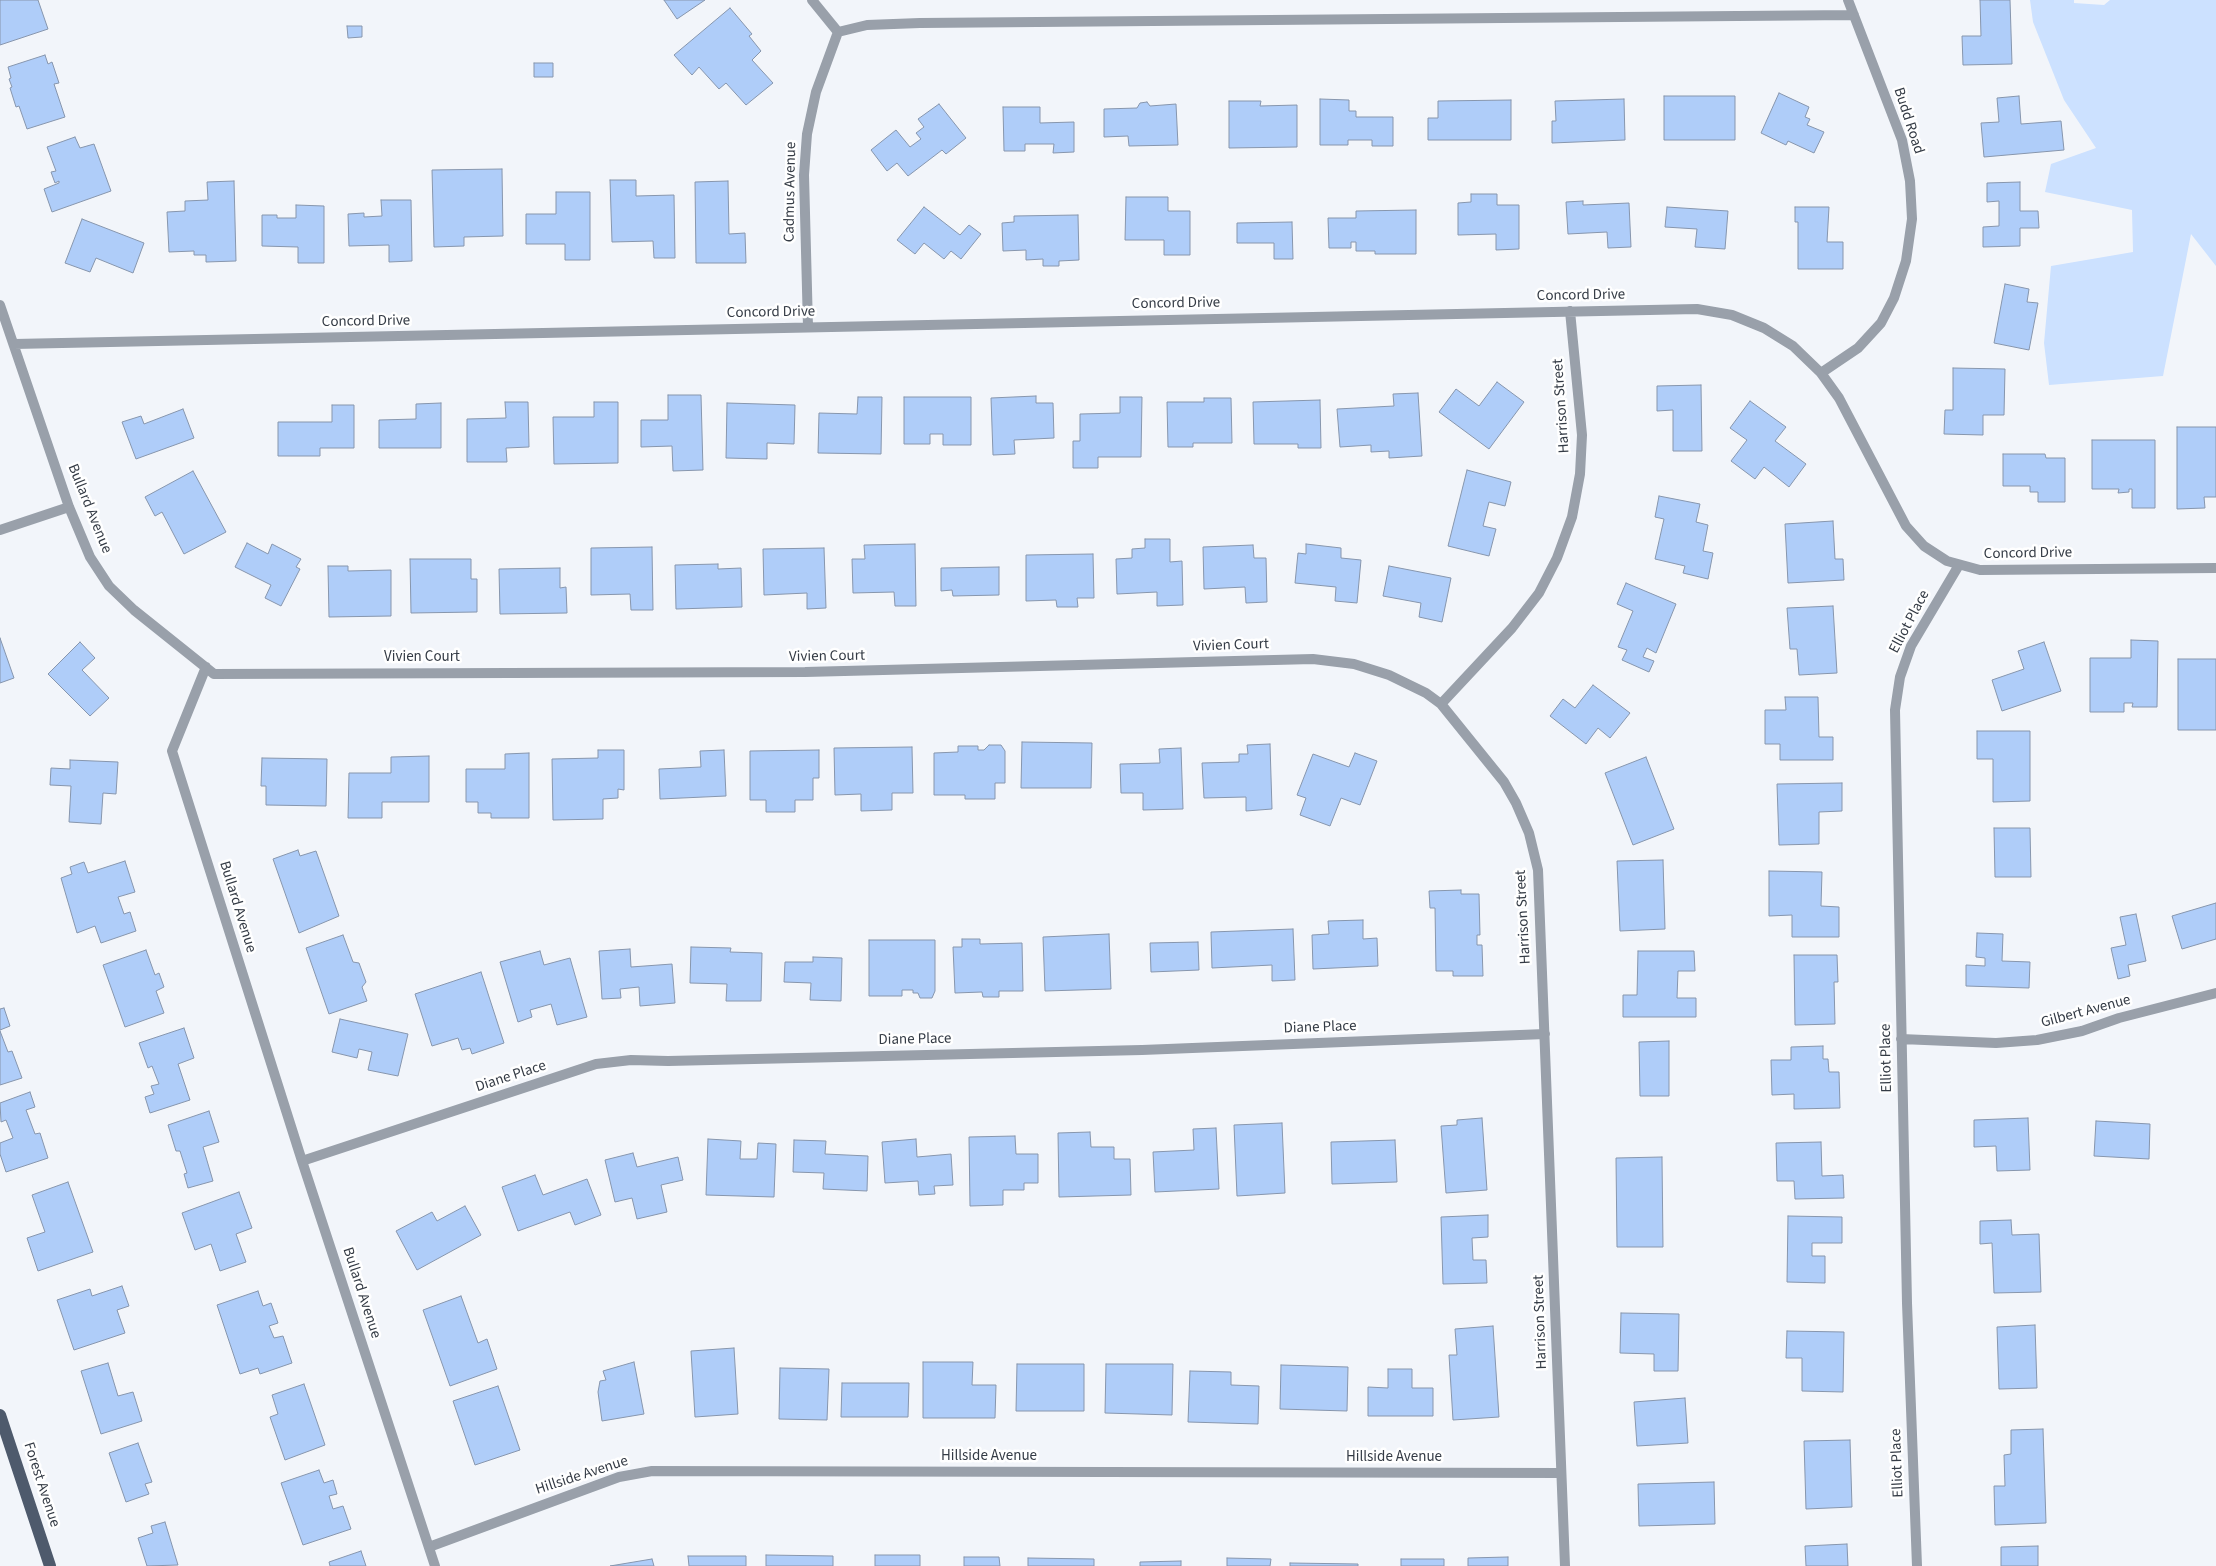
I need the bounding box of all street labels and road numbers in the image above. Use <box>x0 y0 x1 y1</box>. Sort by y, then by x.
street label: Budd Road <box>1889 85 1927 157</box>
street label: Cadmus Avenue <box>781 142 801 242</box>
street label: Concord Drive <box>1537 286 1625 306</box>
street label: Concord Drive <box>1132 294 1220 314</box>
street label: Concord Drive <box>727 303 815 323</box>
street label: Concord Drive <box>322 312 410 332</box>
street label: Harrison Street <box>1550 358 1574 454</box>
street label: Bullard Avenue <box>63 462 115 556</box>
street label: Concord Drive <box>1984 544 2072 564</box>
street label: Elliot Place <box>1886 587 1934 657</box>
street label: Vivien Court <box>1193 636 1269 656</box>
street label: Vivien Court <box>789 647 865 667</box>
street label: Vivien Court <box>384 649 460 667</box>
street label: Bullard Avenue <box>215 859 259 955</box>
street label: Harrison Street <box>1513 869 1535 965</box>
street label: Gilbert Avenue <box>2039 991 2133 1033</box>
street label: Diane Place <box>1283 1018 1357 1038</box>
street label: Elliot Place <box>1877 1023 1897 1093</box>
street label: Diane Place <box>878 1030 952 1050</box>
street label: Diane Place <box>474 1057 548 1097</box>
street label: Bullard Avenue <box>338 1245 384 1341</box>
street label: Harrison Street <box>1530 1274 1552 1370</box>
street label: Elliot Place <box>1888 1428 1908 1498</box>
street label: Forest Avenue <box>19 1440 63 1530</box>
street label: Hillside Avenue <box>941 1448 1037 1466</box>
street label: Hillside Avenue <box>1346 1449 1442 1467</box>
street label: Hillside Avenue <box>534 1453 630 1499</box>

